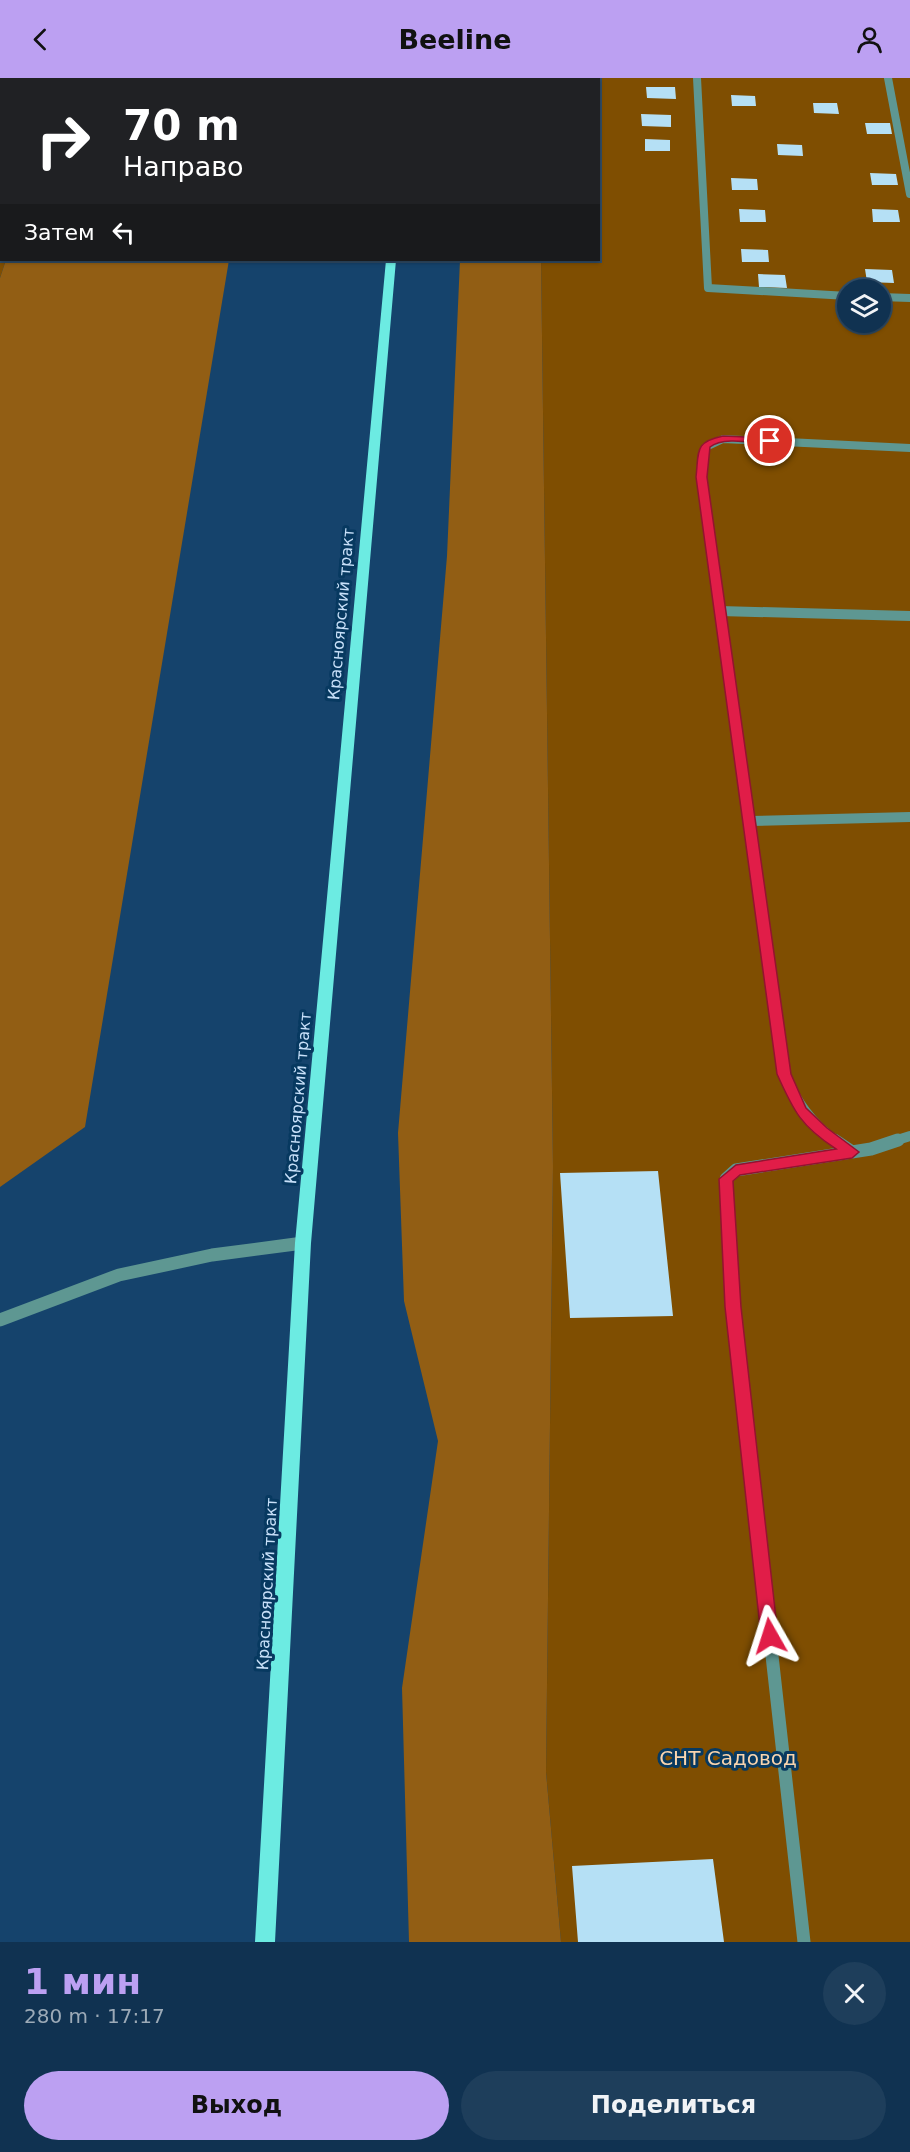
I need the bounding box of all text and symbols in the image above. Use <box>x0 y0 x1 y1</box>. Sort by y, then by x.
icon: back <box>24 23 57 56</box>
icon: person <box>853 23 886 56</box>
text: Beeline <box>398 24 512 55</box>
text: 70 m <box>123 101 240 150</box>
icon: right <box>24 102 102 180</box>
text: Направо <box>123 151 244 182</box>
icon: left <box>107 216 140 249</box>
text: Затем <box>24 220 95 245</box>
map controls <box>837 279 891 333</box>
button: layers <box>837 279 891 333</box>
pin <box>744 415 795 466</box>
icon: arrive <box>753 424 786 457</box>
street label: Красноярский тракт <box>324 527 358 701</box>
street label: Красноярский тракт <box>281 1011 315 1185</box>
street label: Красноярский тракт <box>253 1497 281 1671</box>
position arrow <box>738 1604 802 1668</box>
park label: СНТ Садовод <box>659 1746 797 1770</box>
text: 1 мин <box>24 1961 141 2002</box>
button: close <box>823 1962 886 2025</box>
text: 280 m · 17:17 <box>24 2004 165 2028</box>
button: Выход <box>24 2071 449 2140</box>
button: Поделиться <box>461 2071 886 2140</box>

